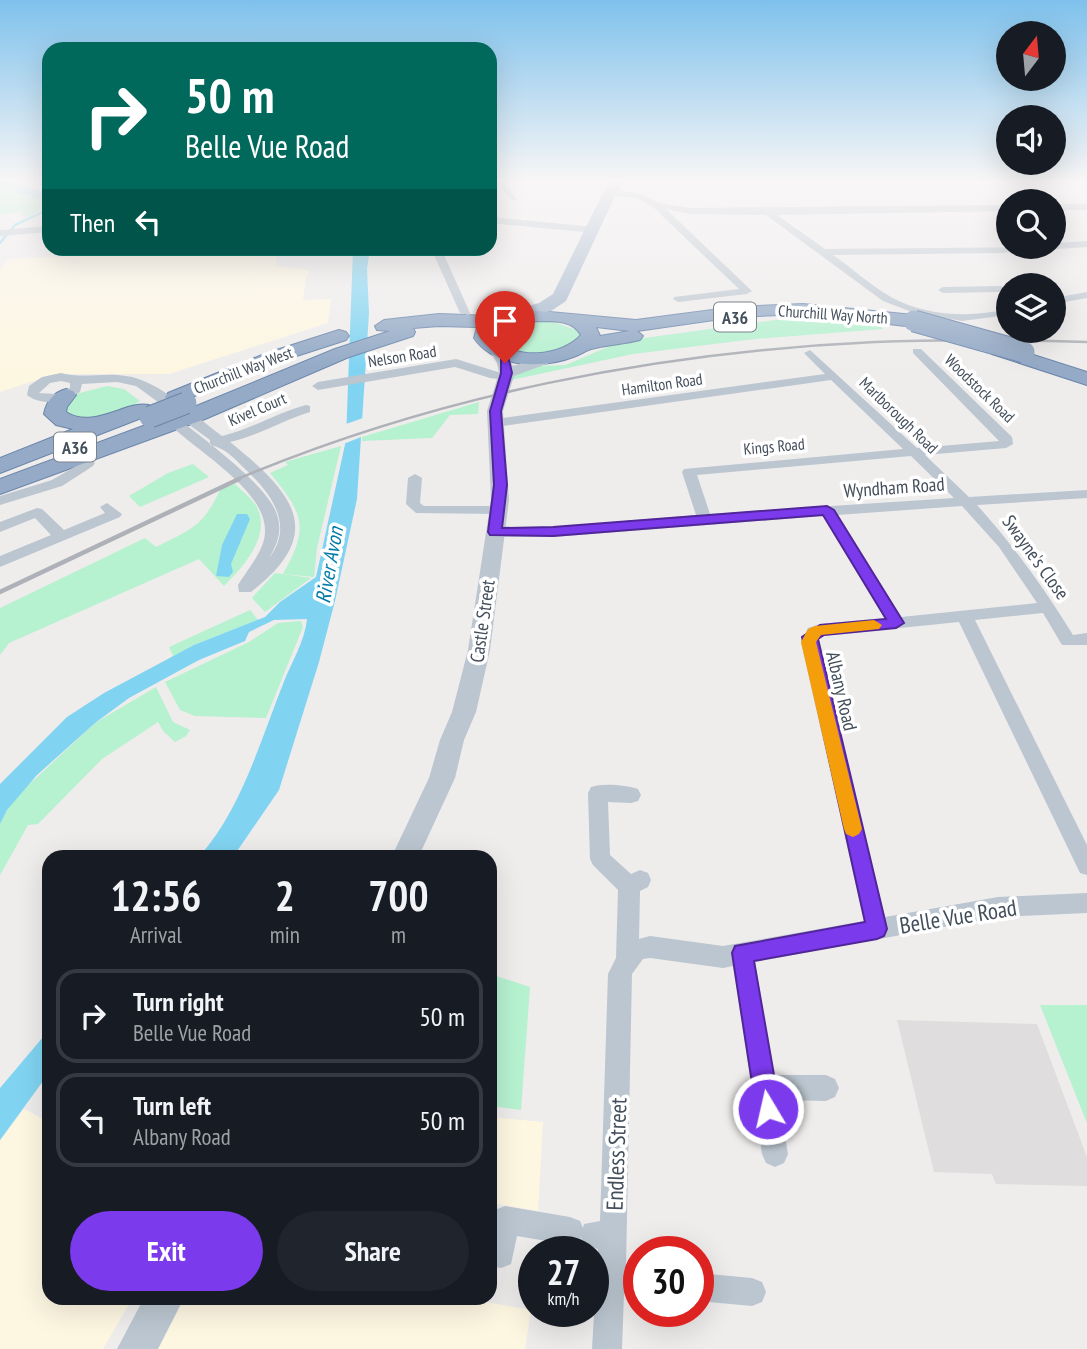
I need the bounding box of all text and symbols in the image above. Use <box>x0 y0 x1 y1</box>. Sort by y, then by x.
north arrow <box>996 21 1066 91</box>
map controls <box>996 21 1066 343</box>
text: 50 m <box>185 63 274 127</box>
icon: right <box>70 70 161 161</box>
button: sound <box>996 105 1066 175</box>
text: Belle Vue Road <box>185 125 349 167</box>
button: search <box>996 189 1066 259</box>
icon: left <box>129 203 167 241</box>
text: Then <box>70 206 115 239</box>
button: layers <box>996 273 1066 343</box>
pin <box>475 291 535 363</box>
street label: Churchill Way North <box>778 300 888 328</box>
icon: arrive <box>486 302 524 340</box>
road number: A36 <box>714 302 756 332</box>
street label: Nelson Road <box>366 341 438 371</box>
street label: Churchill Way West <box>191 342 296 398</box>
street label: Woodstock Road <box>941 350 1019 426</box>
street label: Hamilton Road <box>620 368 704 400</box>
street label: Marlborough Road <box>856 373 942 457</box>
street label: Kivel Court <box>225 388 290 430</box>
road number: A36 <box>54 432 96 462</box>
street label: Kings Road <box>743 433 806 459</box>
street label: Wyndham Road <box>843 472 945 502</box>
street label: Swayne's Close <box>997 510 1075 604</box>
water label: River Avon <box>309 523 349 605</box>
street label: Castle Street <box>464 577 500 664</box>
street label: Albany Road <box>821 649 863 733</box>
text: 12:56 <box>110 868 201 923</box>
text: 2 <box>275 868 295 923</box>
text: 700 <box>368 868 429 923</box>
street label: Belle Vue Road <box>897 892 1019 940</box>
text: Arrival <box>130 920 182 949</box>
text: min <box>270 920 300 949</box>
text: m <box>391 920 406 949</box>
text: Turn right <box>133 985 224 1018</box>
icon: right <box>74 997 112 1035</box>
text: 50 m <box>419 1000 465 1033</box>
text: Belle Vue Road <box>133 1018 251 1047</box>
position arrow <box>731 1072 805 1146</box>
text: Turn left <box>133 1089 211 1122</box>
street label: Endless Street <box>600 1096 632 1211</box>
icon: left <box>74 1101 112 1139</box>
text: 50 m <box>419 1104 465 1137</box>
text: Albany Road <box>133 1122 231 1151</box>
button: Exit <box>70 1211 263 1291</box>
button: Share <box>277 1211 469 1291</box>
speed limit sign: 30 <box>623 1236 714 1327</box>
text: 27 <box>547 1249 580 1295</box>
text: km/h <box>548 1287 579 1310</box>

